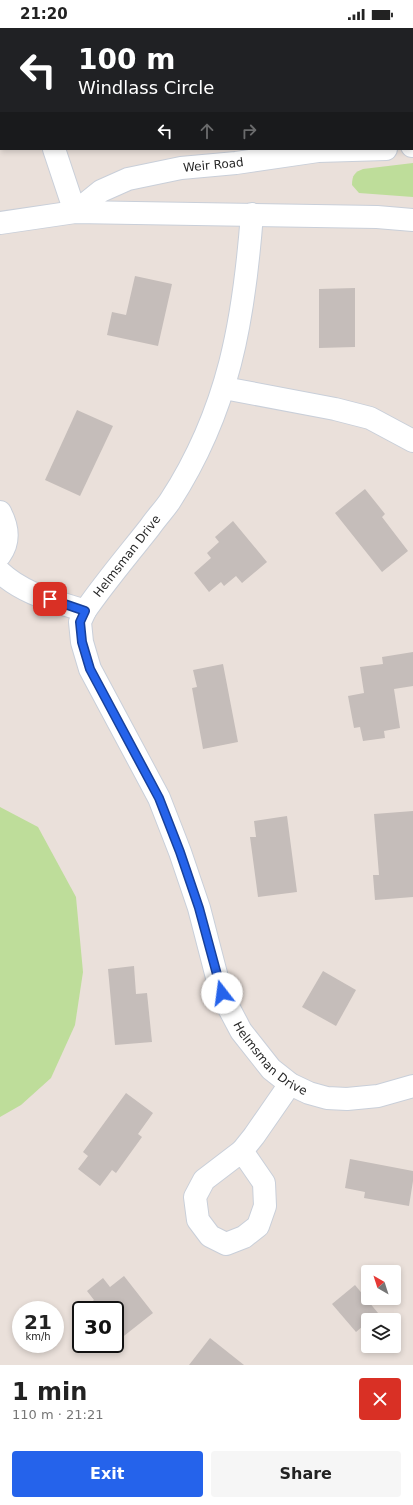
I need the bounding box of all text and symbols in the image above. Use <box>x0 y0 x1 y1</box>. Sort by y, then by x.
text: 21:20 <box>20 5 68 23</box>
text: 100 m <box>78 43 175 76</box>
icon: left <box>12 44 64 96</box>
text: Windlass Circle <box>78 77 214 98</box>
icon: left <box>154 120 176 142</box>
icon: ahead <box>196 120 218 142</box>
icon: right <box>238 120 260 142</box>
street label: Weir Road <box>182 155 245 175</box>
street label: Helmsman Drive <box>91 512 163 600</box>
pin <box>33 582 67 616</box>
icon: arrive <box>39 588 61 610</box>
position arrow <box>201 972 243 1014</box>
street label: Helmsman Drive <box>230 1019 309 1098</box>
north arrow <box>361 1265 401 1305</box>
map controls <box>361 1265 401 1353</box>
speed limit sign: 30 <box>72 1301 124 1353</box>
text: 21 <box>24 1310 52 1334</box>
button: layers <box>361 1313 401 1353</box>
text: km/h <box>25 1331 51 1342</box>
text: 1 min <box>12 1378 87 1406</box>
button: close <box>359 1378 401 1420</box>
text: 110 m · 21:21 <box>12 1407 103 1422</box>
button: Exit <box>12 1451 203 1497</box>
button: Share <box>211 1451 401 1497</box>

